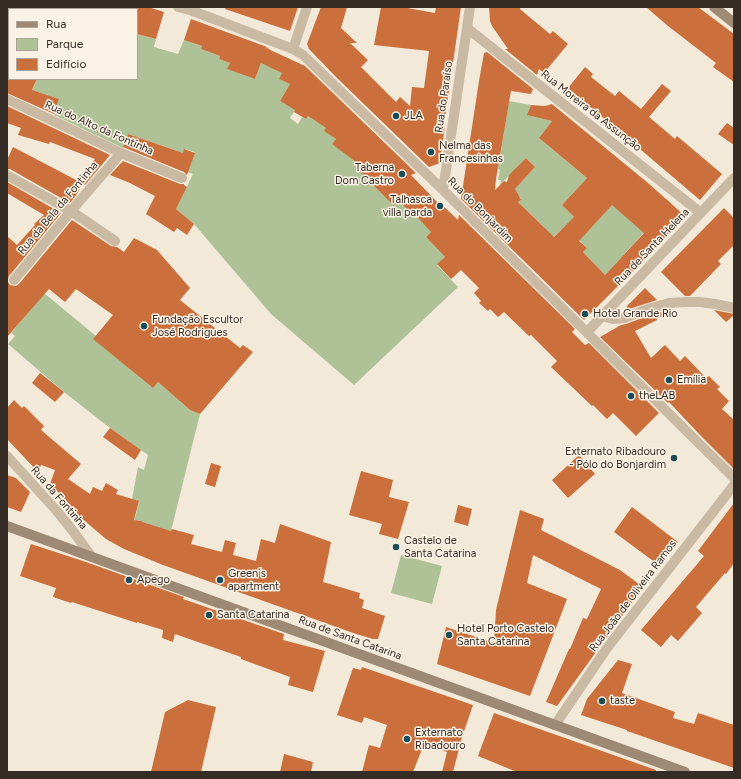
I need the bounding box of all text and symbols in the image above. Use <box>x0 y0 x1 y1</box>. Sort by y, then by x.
legend <box>8 8 138 80</box>
text: Rua <box>46 17 66 31</box>
text: Parque <box>46 37 83 51</box>
text: Edifício <box>46 57 86 71</box>
street label: Rua do Paraíso <box>432 60 456 134</box>
street label: Rua Moreira da Assunção <box>538 68 644 154</box>
street label: Rua do Alto da Fontinha <box>43 98 155 158</box>
place label: JLA <box>404 109 423 123</box>
marker: JLA <box>391 111 401 121</box>
place label: Nelma das Francesinhas <box>439 139 503 165</box>
marker: Nelma das Francesinhas <box>426 147 436 157</box>
street label: Rua da Bela da Fontinha <box>15 159 101 257</box>
place label: Taberna Dom Castro <box>335 161 394 187</box>
marker: Taberna Dom Castro <box>397 169 407 179</box>
street label: Rua do Bonjardim <box>445 175 515 245</box>
place label: Talhasca villa parda <box>383 193 432 219</box>
marker: Talhasca villa parda <box>435 201 445 211</box>
street label: Rua de Santa Helena <box>612 206 692 288</box>
place label: Hotel Grande Rio <box>593 307 678 321</box>
marker: Hotel Grande Rio <box>580 309 590 319</box>
place label: Fundação Escultor José Rodrigues <box>152 313 243 339</box>
marker: Fundação Escultor José Rodrigues <box>139 321 149 331</box>
place label: Emília <box>677 373 706 387</box>
marker: Emília <box>664 375 674 385</box>
place label: theLAB <box>639 389 675 403</box>
marker: theLAB <box>626 391 636 401</box>
place label: Externato Ribadouro - Pólo do Bonjardim <box>565 445 666 471</box>
marker: Externato Ribadouro - Pólo do Bonjardim <box>669 453 679 463</box>
street label: Rua da Fontinha <box>28 464 90 532</box>
place label: Castelo de Santa Catarina <box>404 534 476 560</box>
street label: Rua João de Oliveira Ramos <box>587 538 679 654</box>
marker: Castelo de Santa Catarina <box>391 542 401 552</box>
place label: Green´s apartment <box>228 567 279 593</box>
place label: Apego <box>137 573 170 587</box>
marker: Apego <box>124 575 134 585</box>
marker: Green´s apartment <box>215 575 225 585</box>
place label: Santa Catarina <box>217 608 289 622</box>
marker: Santa Catarina <box>204 610 214 620</box>
street label: Rua de Santa Catarina <box>297 613 403 663</box>
place label: Hotel Porto Castelo Santa Catarina <box>457 622 554 648</box>
marker: Hotel Porto Castelo Santa Catarina <box>444 630 454 640</box>
place label: taste <box>610 694 635 708</box>
marker: taste <box>597 696 607 706</box>
place label: Externato Ribadouro <box>415 726 466 752</box>
marker: Externato Ribadouro <box>402 734 412 744</box>

